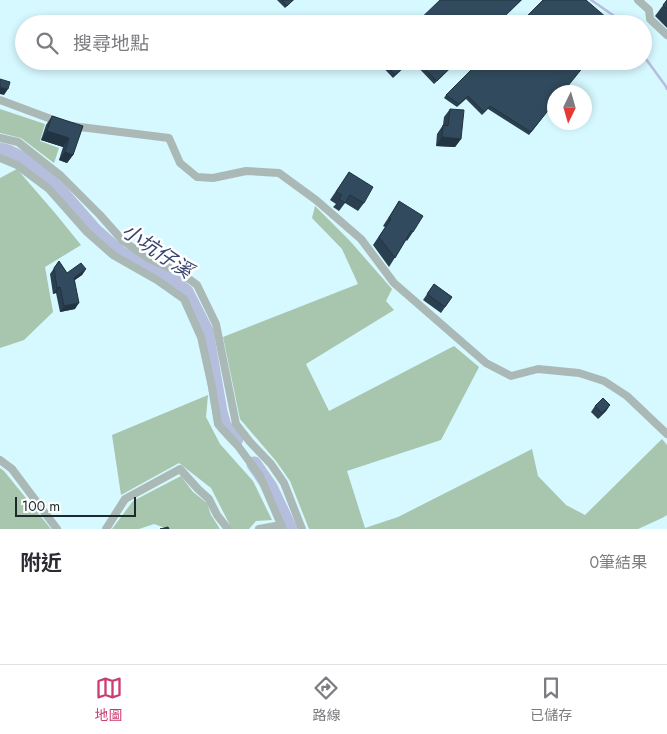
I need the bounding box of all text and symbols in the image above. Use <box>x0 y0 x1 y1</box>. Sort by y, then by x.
search box <box>15 15 652 70</box>
icon: search <box>33 29 61 57</box>
text: 搜尋地點 <box>73 30 149 57</box>
north arrow <box>547 85 592 130</box>
water label: 小坑仔溪 <box>116 217 201 287</box>
scale bar <box>15 494 136 517</box>
text: 100 m <box>22 496 60 516</box>
text: 附近 <box>20 548 62 578</box>
text: 0筆結果 <box>589 551 647 574</box>
tab: 地圖 <box>95 674 123 725</box>
tab: 路線 <box>312 674 340 725</box>
tab: 已儲存 <box>530 674 572 725</box>

